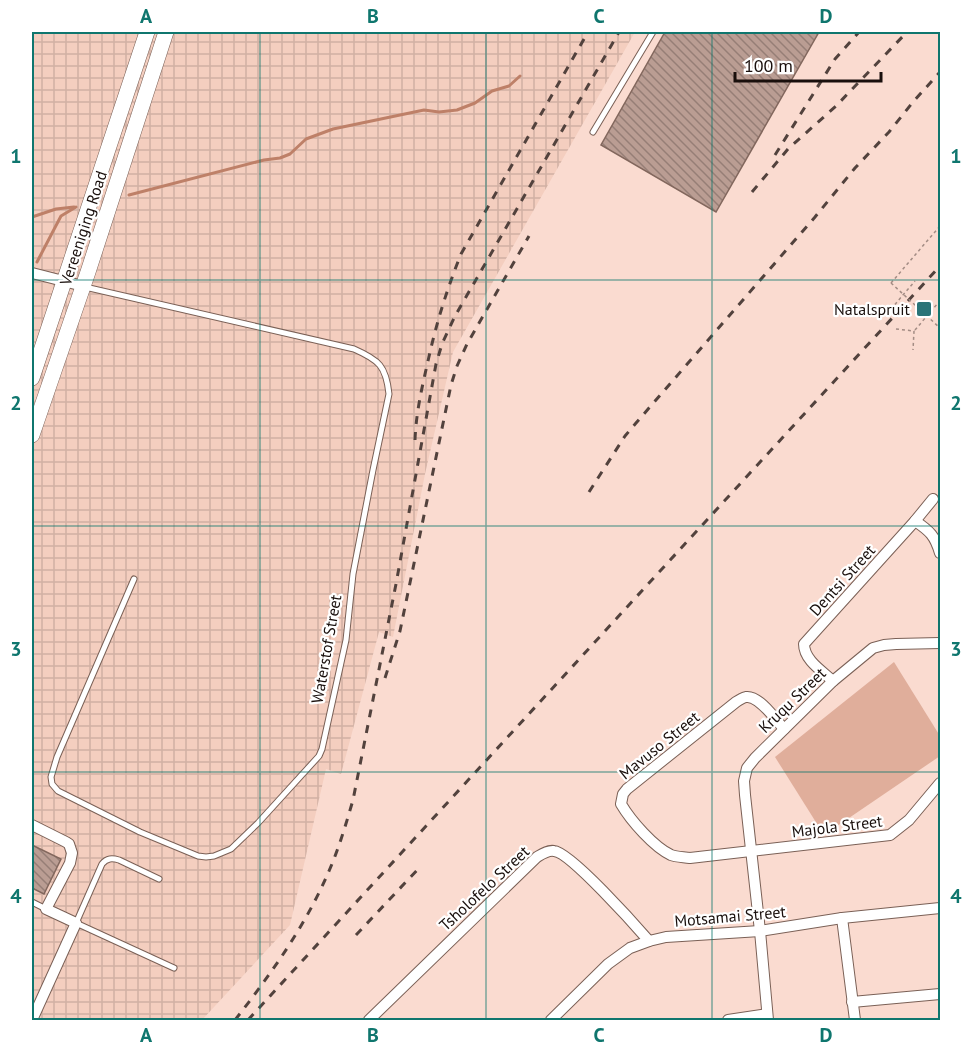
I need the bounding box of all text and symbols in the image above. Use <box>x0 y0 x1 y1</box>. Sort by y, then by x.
text: A <box>140 3 153 29</box>
text: B <box>367 3 379 29</box>
text: C <box>593 3 605 29</box>
text: D <box>820 3 833 29</box>
scale bar <box>735 45 880 83</box>
text: 100 m <box>744 54 793 77</box>
text: 1 <box>10 143 22 169</box>
text: 1 <box>950 143 962 169</box>
street label: Vereeniging Road <box>55 168 111 289</box>
place label: Natalspruit <box>834 299 911 319</box>
marker: Natalspruit <box>915 300 933 318</box>
text: 2 <box>10 390 22 416</box>
text: 2 <box>950 390 962 416</box>
street label: Dentsi Street <box>805 540 880 620</box>
street label: Waterstof Street <box>307 593 345 705</box>
text: 3 <box>10 636 22 662</box>
text: 3 <box>950 636 962 662</box>
street label: Kruqu Street <box>754 663 830 737</box>
street label: Mavuso Street <box>615 706 704 783</box>
street label: Majola Street <box>791 810 884 841</box>
street label: Tsholofelo Street <box>435 841 534 935</box>
text: 4 <box>10 883 22 909</box>
text: 4 <box>950 883 962 909</box>
street label: Motsamai Street <box>673 901 787 931</box>
text: A <box>140 1022 153 1048</box>
text: B <box>367 1022 379 1048</box>
text: C <box>593 1022 605 1048</box>
text: D <box>820 1022 833 1048</box>

